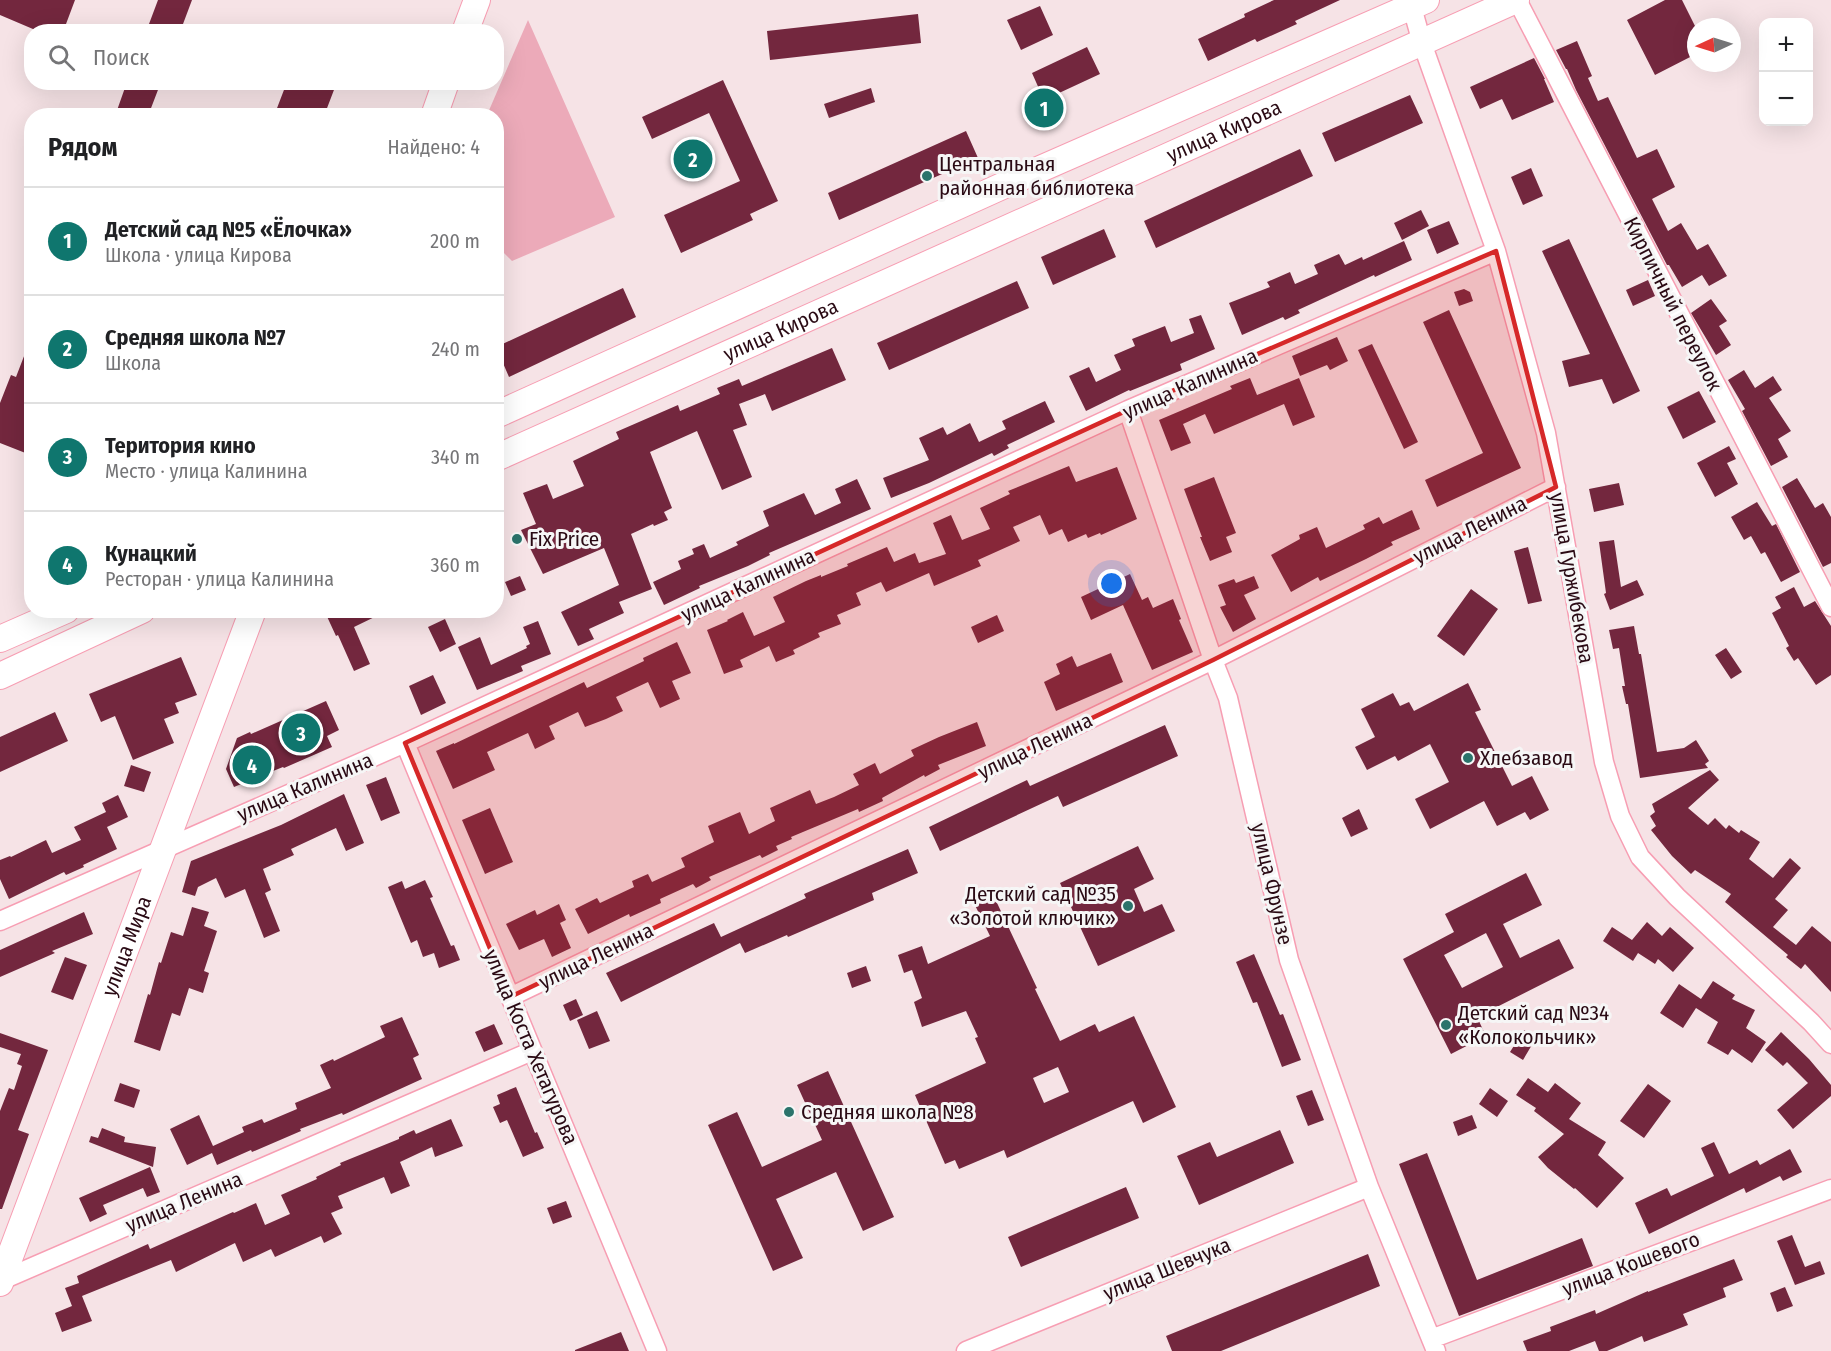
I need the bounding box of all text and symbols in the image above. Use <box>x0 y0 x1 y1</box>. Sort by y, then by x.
north arrow <box>1687 18 1741 72</box>
map controls <box>1759 18 1813 126</box>
button: + <box>1759 18 1813 72</box>
search box <box>24 24 504 90</box>
icon: search <box>45 41 78 74</box>
text: Поиск <box>93 44 149 71</box>
button: − <box>1759 72 1813 126</box>
pin: 1 <box>1024 86 1064 130</box>
street label: улица Кирова <box>1163 94 1285 168</box>
text: Рядом <box>48 132 117 163</box>
text: Найдено: 4 <box>388 135 480 159</box>
pin: 2 <box>674 136 712 182</box>
place label: Центральная районная библиотека <box>939 151 1134 201</box>
marker: Центральная районная библиотека <box>920 169 934 183</box>
street label: Кирпичный переулок <box>1618 213 1728 395</box>
text: Детский сад №5 «Ёлочка» <box>105 216 352 243</box>
text: 1 <box>63 229 72 253</box>
text: 200 m <box>430 229 480 253</box>
text: Школа · улица Кирова <box>105 243 292 267</box>
street label: улица Кирова <box>719 293 842 367</box>
text: Средняя школа №7 <box>105 324 285 351</box>
text: 2 <box>63 337 72 361</box>
text: 240 m <box>431 337 480 361</box>
street label: улица Калинина <box>1119 343 1261 425</box>
text: Школа <box>105 351 161 375</box>
text: Територия кино <box>105 432 256 459</box>
text: 3 <box>63 445 72 469</box>
text: 340 m <box>431 445 480 469</box>
text: Место · улица Калинина <box>105 459 307 483</box>
street label: улица Ленина <box>1409 490 1531 570</box>
street label: улица Гуржибекова <box>1544 490 1600 666</box>
place label: Fix Price <box>529 526 599 552</box>
marker: Fix Price <box>510 532 524 546</box>
text: Кунацкий <box>105 540 197 567</box>
street label: улица Калинина <box>677 543 819 627</box>
text: 4 <box>62 553 73 577</box>
text: 360 m <box>431 553 480 577</box>
text: Ресторан · улица Калинина <box>105 567 334 591</box>
your location <box>1097 569 1126 598</box>
street label: улица Ленина <box>973 707 1097 785</box>
pin: 3 <box>282 710 320 756</box>
pin: 4 <box>232 742 272 788</box>
place label: Хлебзавод <box>1480 745 1573 771</box>
street label: улица Калинина <box>233 747 377 827</box>
marker: Хлебзавод <box>1461 751 1475 765</box>
street label: улица Фрунзе <box>1245 821 1299 947</box>
place label: Детский сад №35 «Золотой ключик» <box>949 881 1116 931</box>
street label: улица Мира <box>96 892 157 1000</box>
marker: Детский сад №35 «Золотой ключик» <box>1121 899 1135 913</box>
street label: улица Ленина <box>534 917 658 995</box>
street label: улица Коста Хетагурова <box>478 945 584 1149</box>
place label: Детский сад №34 «Колокольчик» <box>1457 1000 1609 1050</box>
marker: Детский сад №34 «Колокольчик» <box>1439 1018 1453 1032</box>
place label: Средняя школа №8 <box>801 1099 974 1125</box>
marker: Средняя школа №8 <box>782 1105 796 1119</box>
street label: улица Ленина <box>122 1166 246 1238</box>
street label: улица Кошевого <box>1559 1226 1703 1302</box>
street label: улица Шевчука <box>1100 1232 1234 1306</box>

